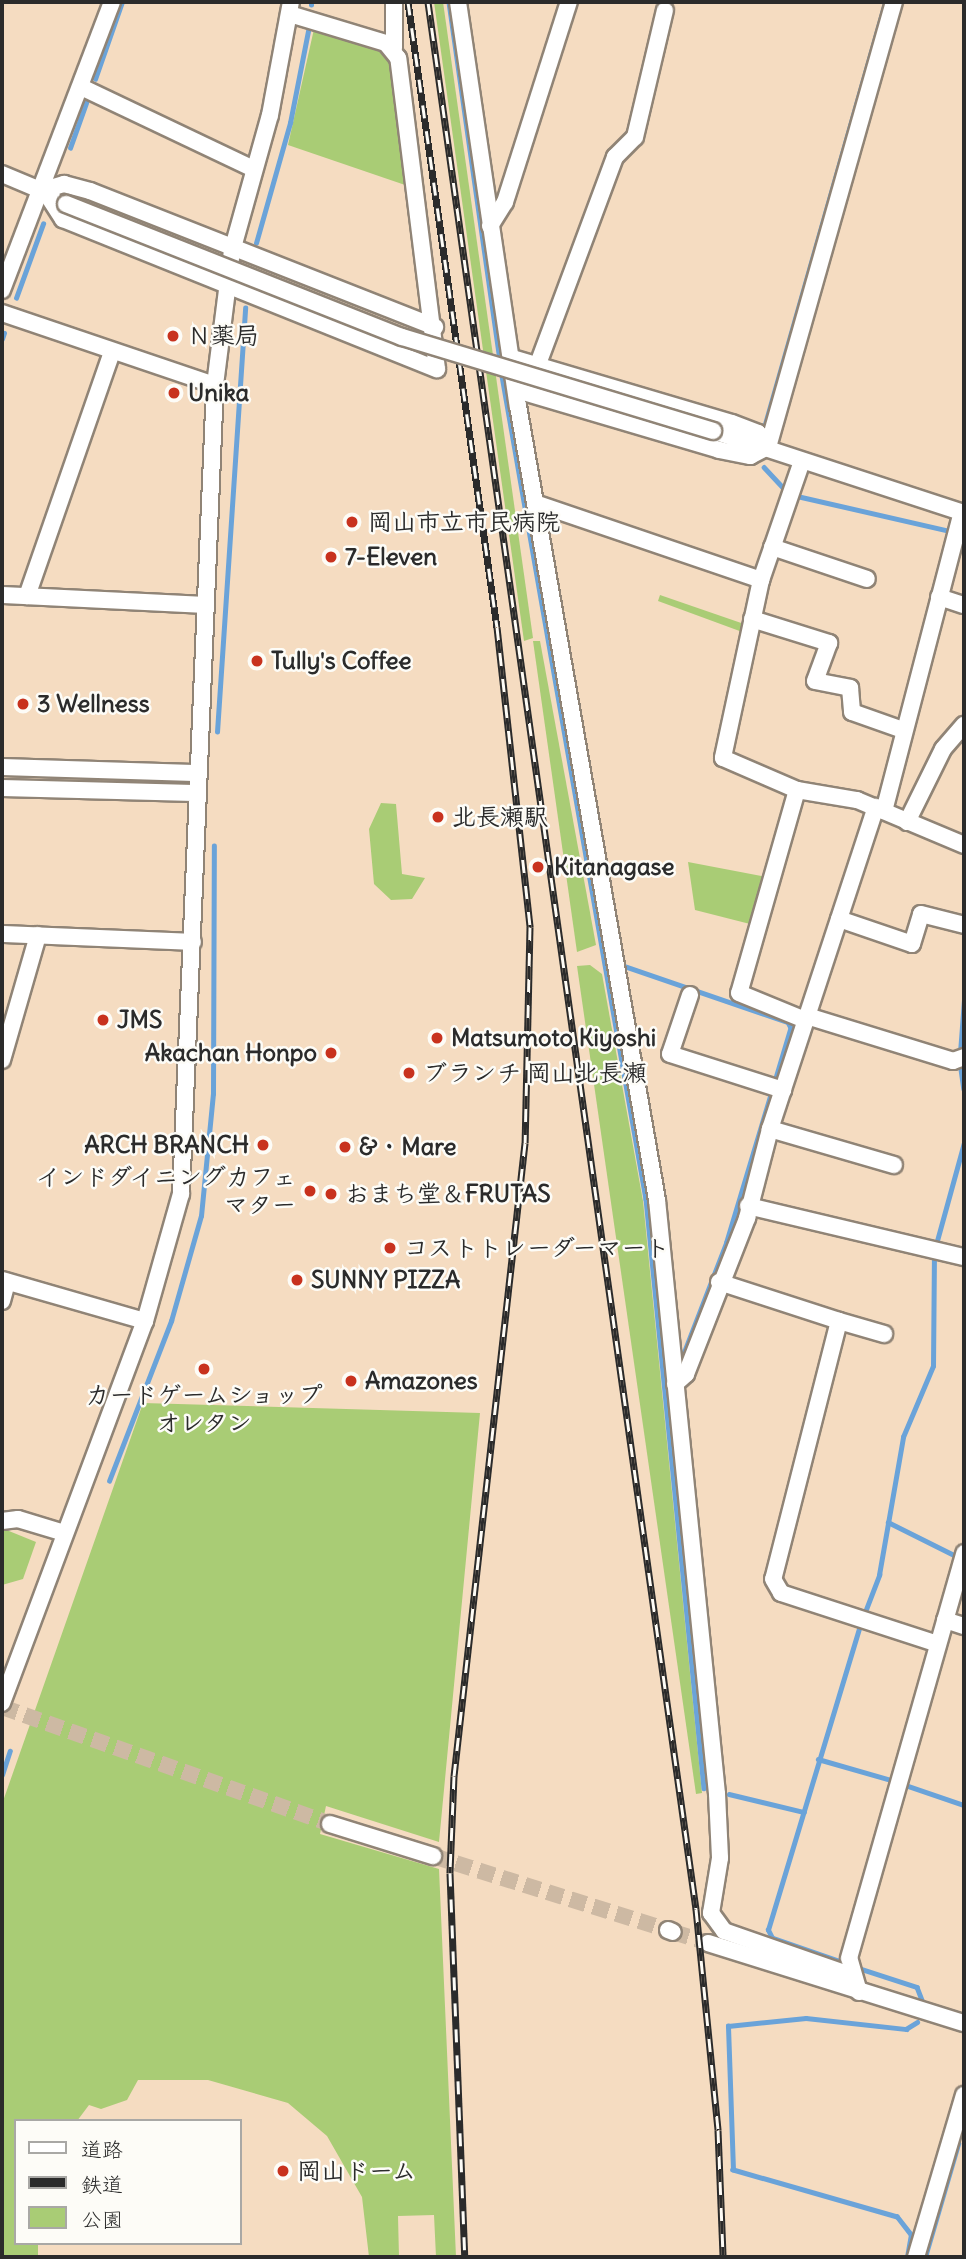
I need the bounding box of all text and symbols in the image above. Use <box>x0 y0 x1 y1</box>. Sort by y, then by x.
place label: Ｎ薬局 <box>187 322 259 350</box>
marker: Ｎ薬局 <box>165 328 181 344</box>
place label: Unika <box>188 379 249 407</box>
marker: Unika <box>166 385 182 401</box>
place label: 岡山市立市民病院 <box>368 508 560 536</box>
marker: 岡山市立市民病院 <box>342 512 362 532</box>
place label: 7-Eleven <box>345 543 437 571</box>
marker: 7-Eleven <box>323 549 339 565</box>
place label: Tully's Coffee <box>271 647 411 675</box>
marker: Tully's Coffee <box>249 653 265 669</box>
place label: 3 Wellness <box>37 690 150 718</box>
marker: 3 Wellness <box>15 696 31 712</box>
place label: 北長瀬駅 <box>452 803 548 831</box>
marker: 北長瀬駅 <box>430 809 446 825</box>
place label: Kitanagase <box>554 853 674 881</box>
marker: Kitanagase <box>528 857 548 877</box>
place label: JMS <box>117 1006 162 1034</box>
marker: JMS <box>95 1012 111 1028</box>
place label: Matsumoto Kiyoshi <box>451 1024 656 1052</box>
marker: Matsumoto Kiyoshi <box>429 1030 445 1046</box>
place label: Akachan Honpo <box>145 1039 317 1067</box>
marker: Akachan Honpo <box>323 1045 339 1061</box>
place label: ブランチ 岡山北長瀬 <box>423 1059 645 1087</box>
marker: ブランチ 岡山北長瀬 <box>401 1065 417 1081</box>
place label: ARCH BRANCH <box>84 1131 249 1159</box>
place label: &・Mare <box>359 1133 456 1161</box>
marker: ARCH BRANCH <box>255 1137 271 1153</box>
marker: &・Mare <box>337 1139 353 1155</box>
place label: インドダイニングカフェ マター <box>32 1163 296 1219</box>
place label: おまち堂＆FRUTAS <box>345 1180 551 1208</box>
marker: インドダイニングカフェ マター <box>302 1183 318 1199</box>
marker: おまち堂＆FRUTAS <box>323 1186 339 1202</box>
place label: コストトレーダーマート <box>404 1234 667 1262</box>
marker: コストトレーダーマート <box>382 1240 398 1256</box>
place label: SUNNY PIZZA <box>311 1266 460 1294</box>
marker: SUNNY PIZZA <box>289 1272 305 1288</box>
marker: カードゲームショップ オレタン <box>196 1361 212 1377</box>
place label: Amazones <box>365 1367 478 1395</box>
marker: Amazones <box>343 1373 359 1389</box>
place label: カードゲームショップ オレタン <box>84 1381 324 1437</box>
legend <box>14 2119 242 2245</box>
text: 道路 <box>81 2136 123 2163</box>
place label: 岡山ドーム <box>297 2157 417 2185</box>
marker: 岡山ドーム <box>275 2163 291 2179</box>
text: 鉄道 <box>81 2171 123 2198</box>
text: 公園 <box>81 2206 123 2233</box>

